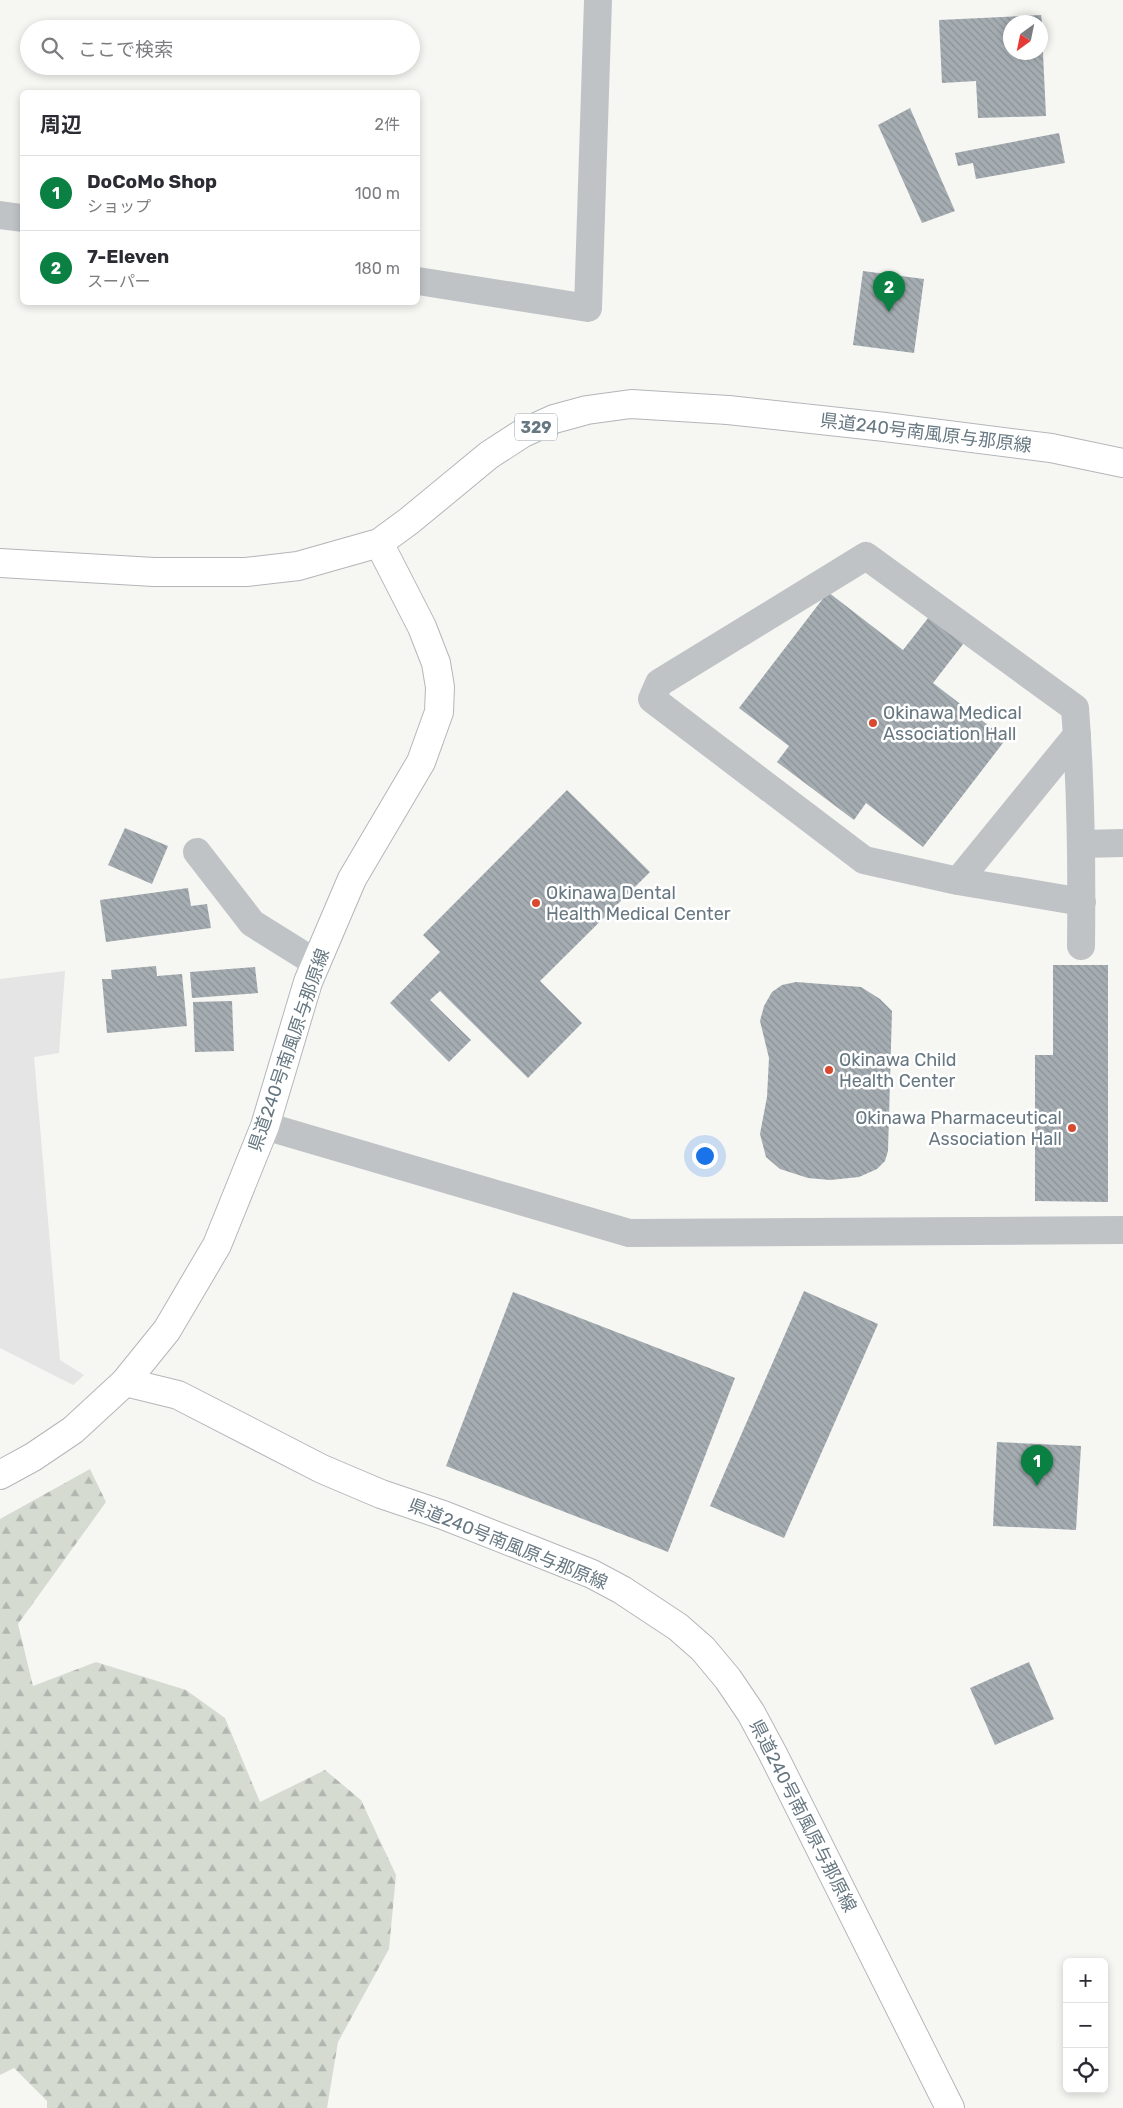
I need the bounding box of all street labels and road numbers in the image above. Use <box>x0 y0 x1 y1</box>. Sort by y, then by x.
street label: 県道240号南風原与那原線 <box>819 409 1033 457</box>
road number: 329 <box>515 414 557 441</box>
street label: 県道240号南風原与那原線 <box>244 946 334 1154</box>
street label: 県道240号南風原与那原線 <box>405 1494 611 1594</box>
street label: 県道240号南風原与那原線 <box>745 1716 861 1916</box>

